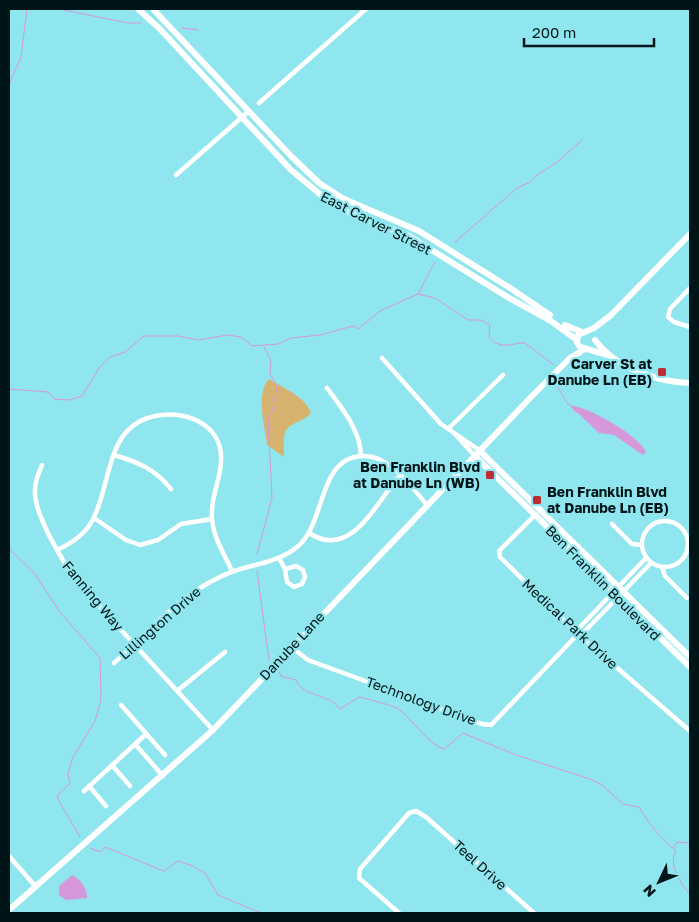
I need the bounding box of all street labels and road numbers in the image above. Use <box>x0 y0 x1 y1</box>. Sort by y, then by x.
street label: East Carver Street <box>318 187 435 258</box>
street label: Ben Franklin Boulevard <box>542 522 664 644</box>
street label: Fanning Way <box>59 557 128 634</box>
street label: Medical Park Drive <box>519 575 622 672</box>
street label: Lillington Drive <box>115 583 204 663</box>
street label: Danube Lane <box>255 608 328 684</box>
street label: Technology Drive <box>364 673 479 728</box>
street label: Teel Drive <box>450 836 511 893</box>

